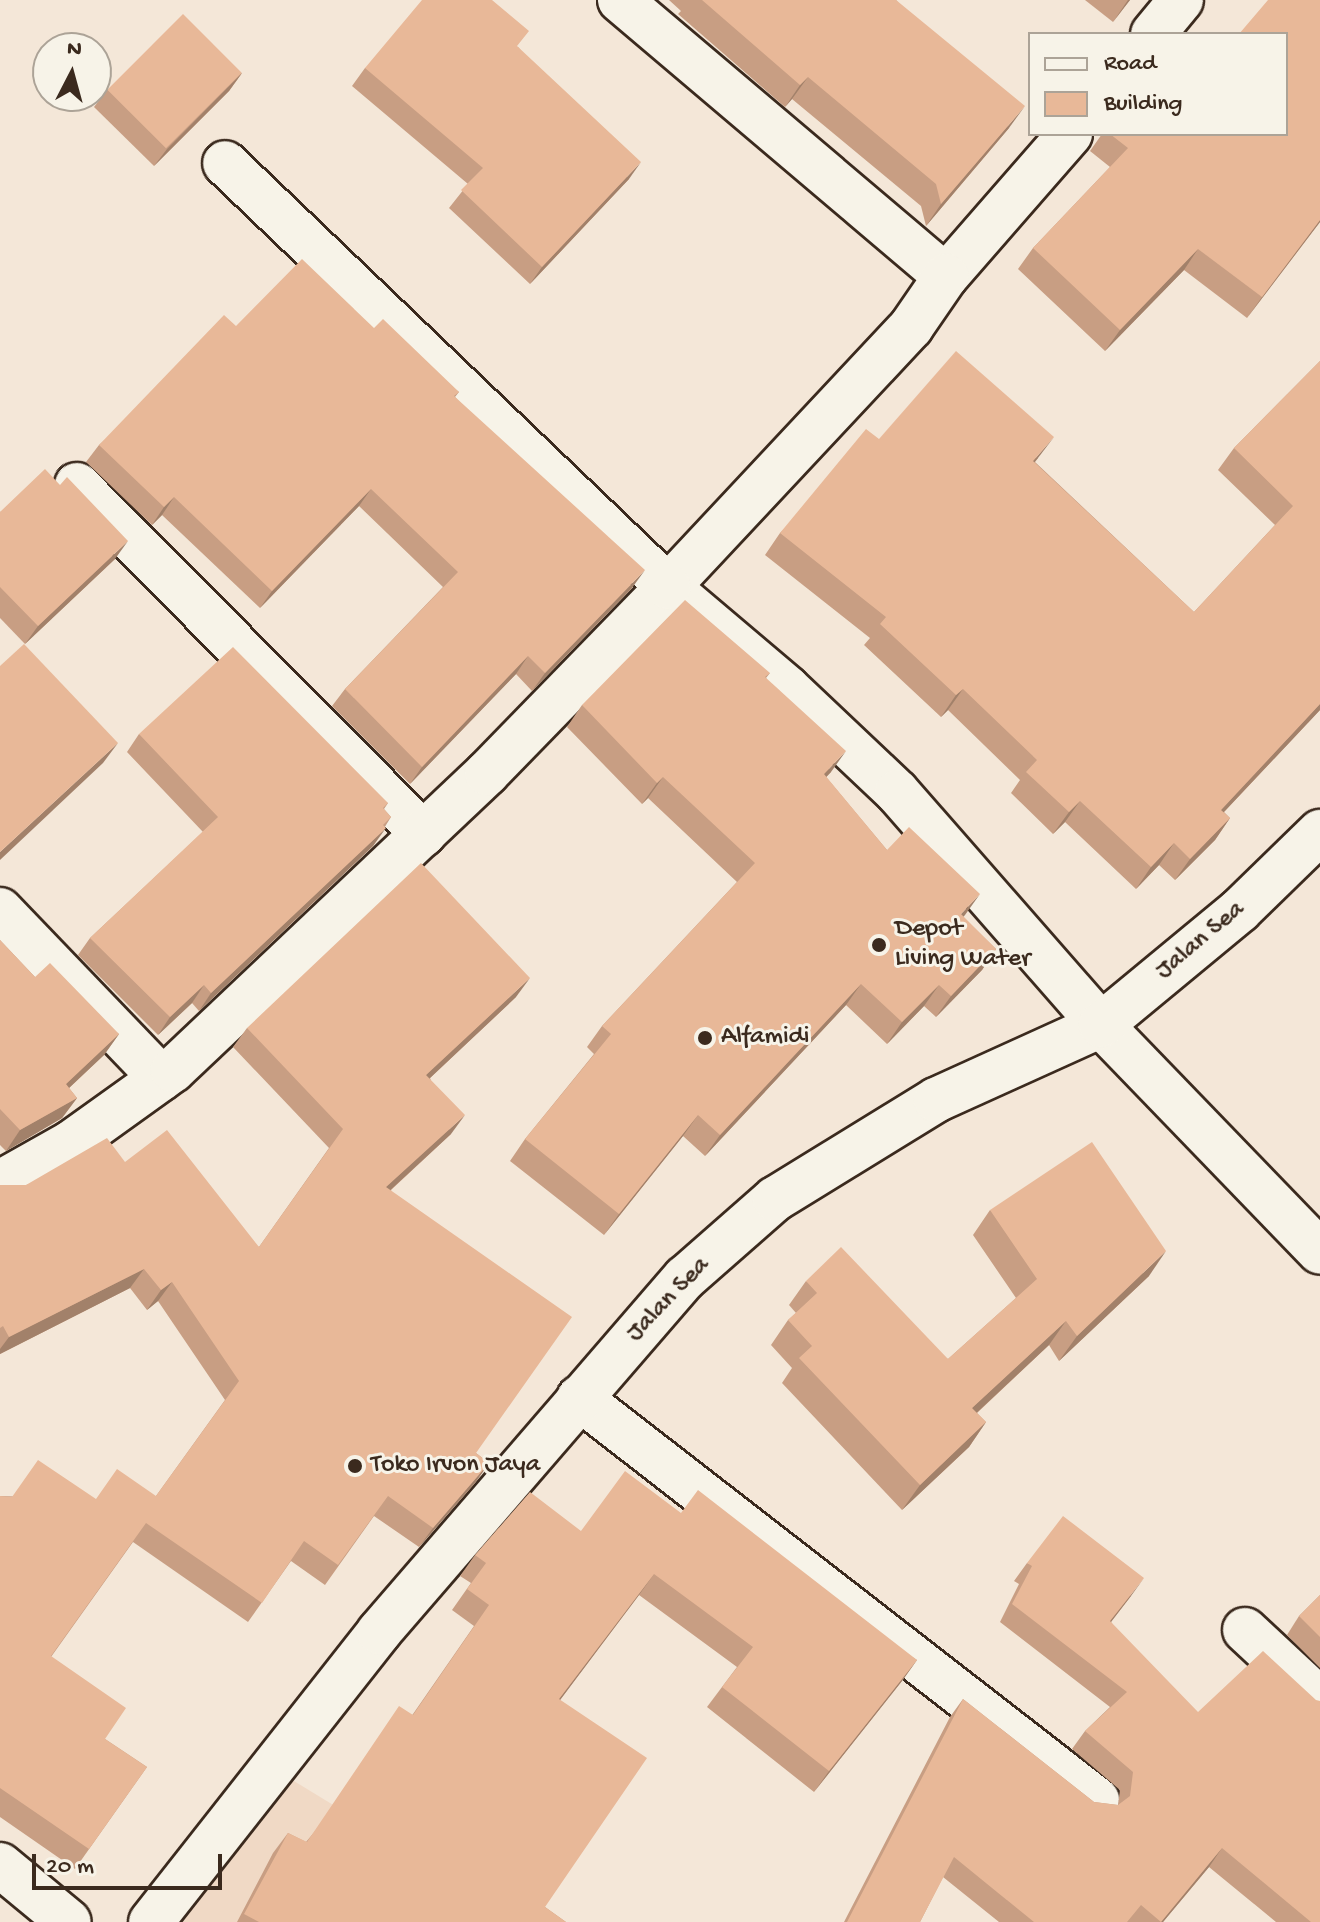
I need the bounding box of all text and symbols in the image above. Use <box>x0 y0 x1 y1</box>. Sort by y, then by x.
north arrow <box>32 32 112 112</box>
legend <box>1028 32 1288 136</box>
text: N <box>66 36 83 64</box>
text: Road <box>1104 50 1156 79</box>
text: Building <box>1104 90 1182 119</box>
street label: Jalan Sea <box>1150 895 1252 987</box>
place label: Depot Living Water <box>895 914 1030 976</box>
marker: Depot Living Water <box>870 936 888 954</box>
place label: Alfamidi <box>721 1022 809 1054</box>
marker: Alfamidi <box>696 1029 714 1047</box>
street label: Jalan Sea <box>621 1251 717 1349</box>
place label: Toko Irvon Jaya <box>371 1450 540 1482</box>
marker: Toko Irvon Jaya <box>346 1457 364 1475</box>
scale bar <box>36 1838 226 1888</box>
text: 20 m <box>46 1853 94 1882</box>

